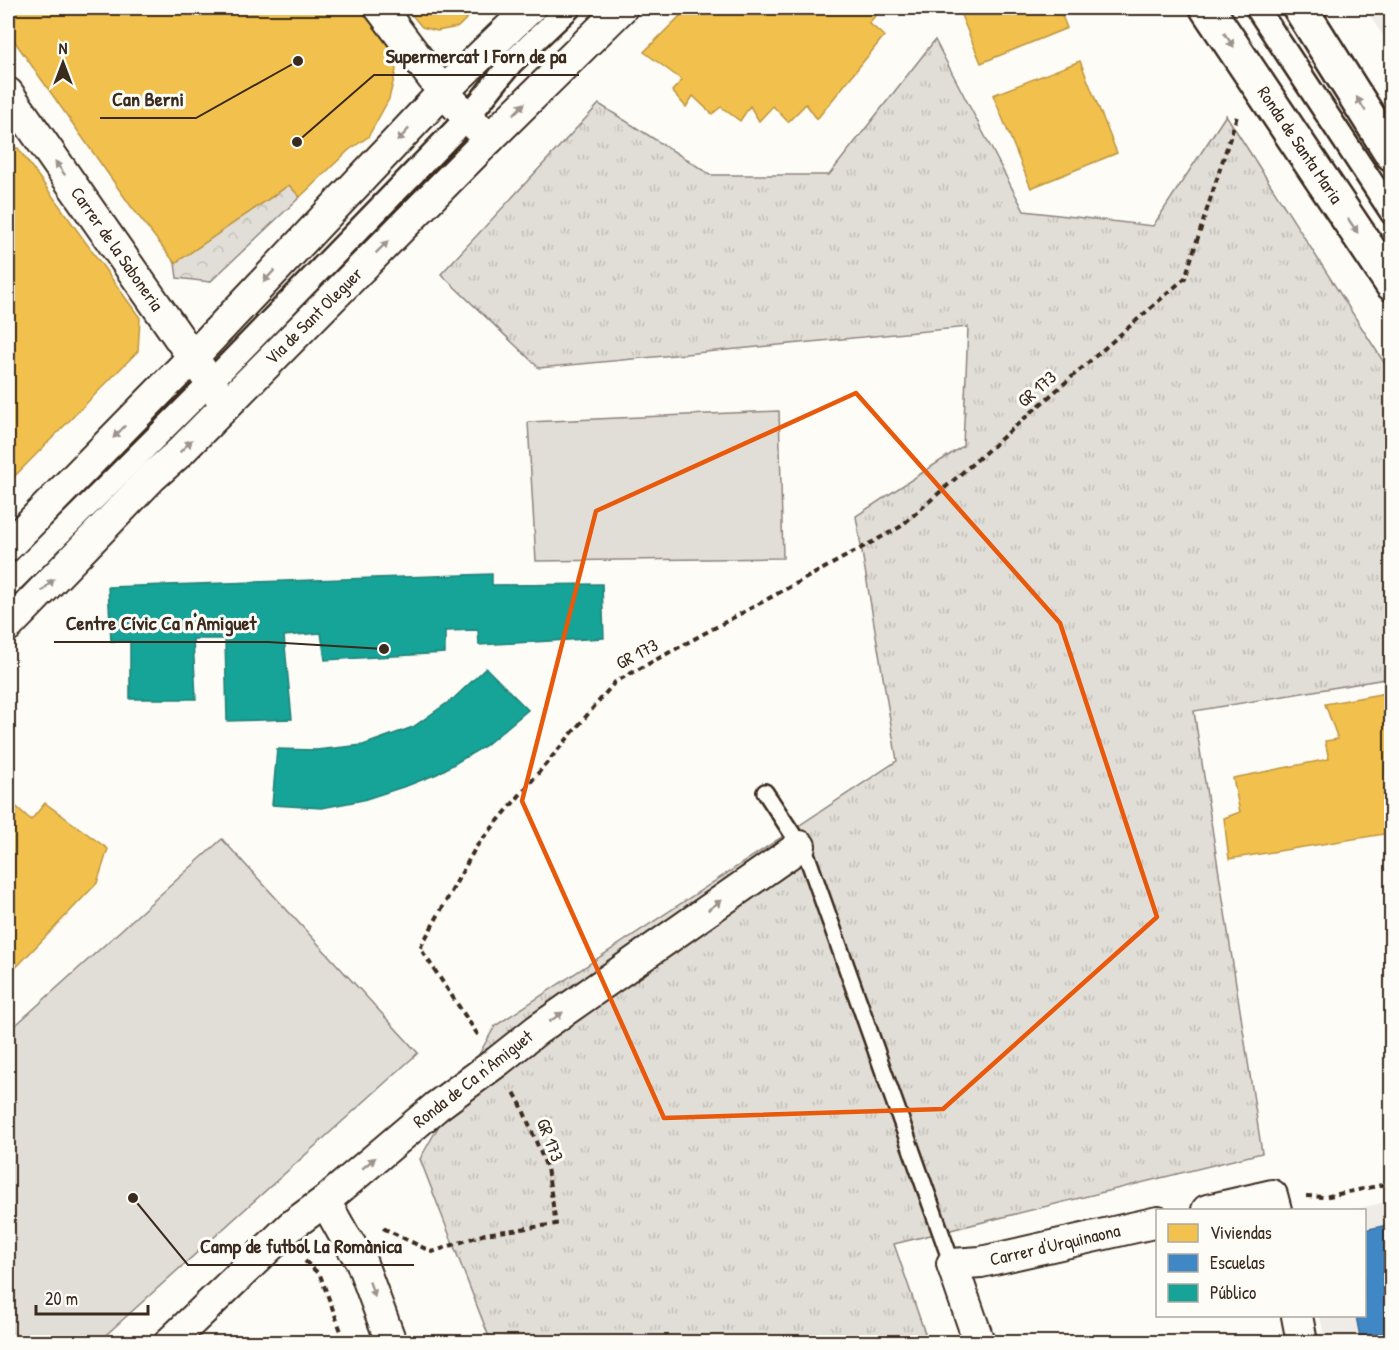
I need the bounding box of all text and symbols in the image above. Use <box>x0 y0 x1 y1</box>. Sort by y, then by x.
one-way arrow <box>1223 32 1235 48</box>
north arrow <box>33 33 93 93</box>
text: N <box>59 37 68 59</box>
callout: Supermercat I Forn de pa <box>374 37 579 75</box>
text: Supermercat I Forn de pa <box>386 42 567 70</box>
callout: Can Berni <box>100 80 196 118</box>
street label: Ronda de Santa Maria <box>1252 81 1349 208</box>
text: Can Berni <box>112 85 184 112</box>
one-way arrow <box>1355 96 1366 112</box>
one-way arrow <box>512 102 526 116</box>
one-way arrow <box>396 127 410 142</box>
one-way arrow <box>54 160 66 176</box>
street label: Carrer de la Saboneria <box>65 181 170 316</box>
one-way arrow <box>1347 218 1358 234</box>
one-way arrow <box>374 241 388 255</box>
street label: Via de Sant Oleguer <box>259 261 368 370</box>
one-way arrow <box>262 269 276 284</box>
street label: GR 173 <box>1012 365 1062 413</box>
one-way arrow <box>113 424 127 438</box>
one-way arrow <box>178 439 192 453</box>
one-way arrow <box>41 578 55 592</box>
callout: Centre Cívic Ca n'Amiguet <box>54 604 268 642</box>
text: Centre Cívic Ca n'Amiguet <box>66 609 257 637</box>
street label: GR 173 <box>611 632 662 675</box>
one-way arrow <box>707 899 723 911</box>
one-way arrow <box>547 1011 563 1023</box>
street label: Ronda de Ca n'Amiguet <box>408 1023 538 1133</box>
street label: GR 173 <box>531 1115 570 1165</box>
one-way arrow <box>361 1157 376 1170</box>
legend <box>1156 1209 1366 1317</box>
street label: Carrer d'Urquinaona <box>987 1217 1123 1272</box>
text: Viviendas <box>1210 1220 1272 1245</box>
callout: Camp de futbol La Romànica <box>188 1227 414 1265</box>
text: Camp de futbol La Romànica <box>200 1232 402 1260</box>
text: Escuelas <box>1210 1250 1265 1275</box>
scale bar <box>36 1278 148 1316</box>
text: Público <box>1210 1280 1256 1305</box>
one-way arrow <box>367 1281 377 1299</box>
text: 20 m <box>45 1286 78 1311</box>

